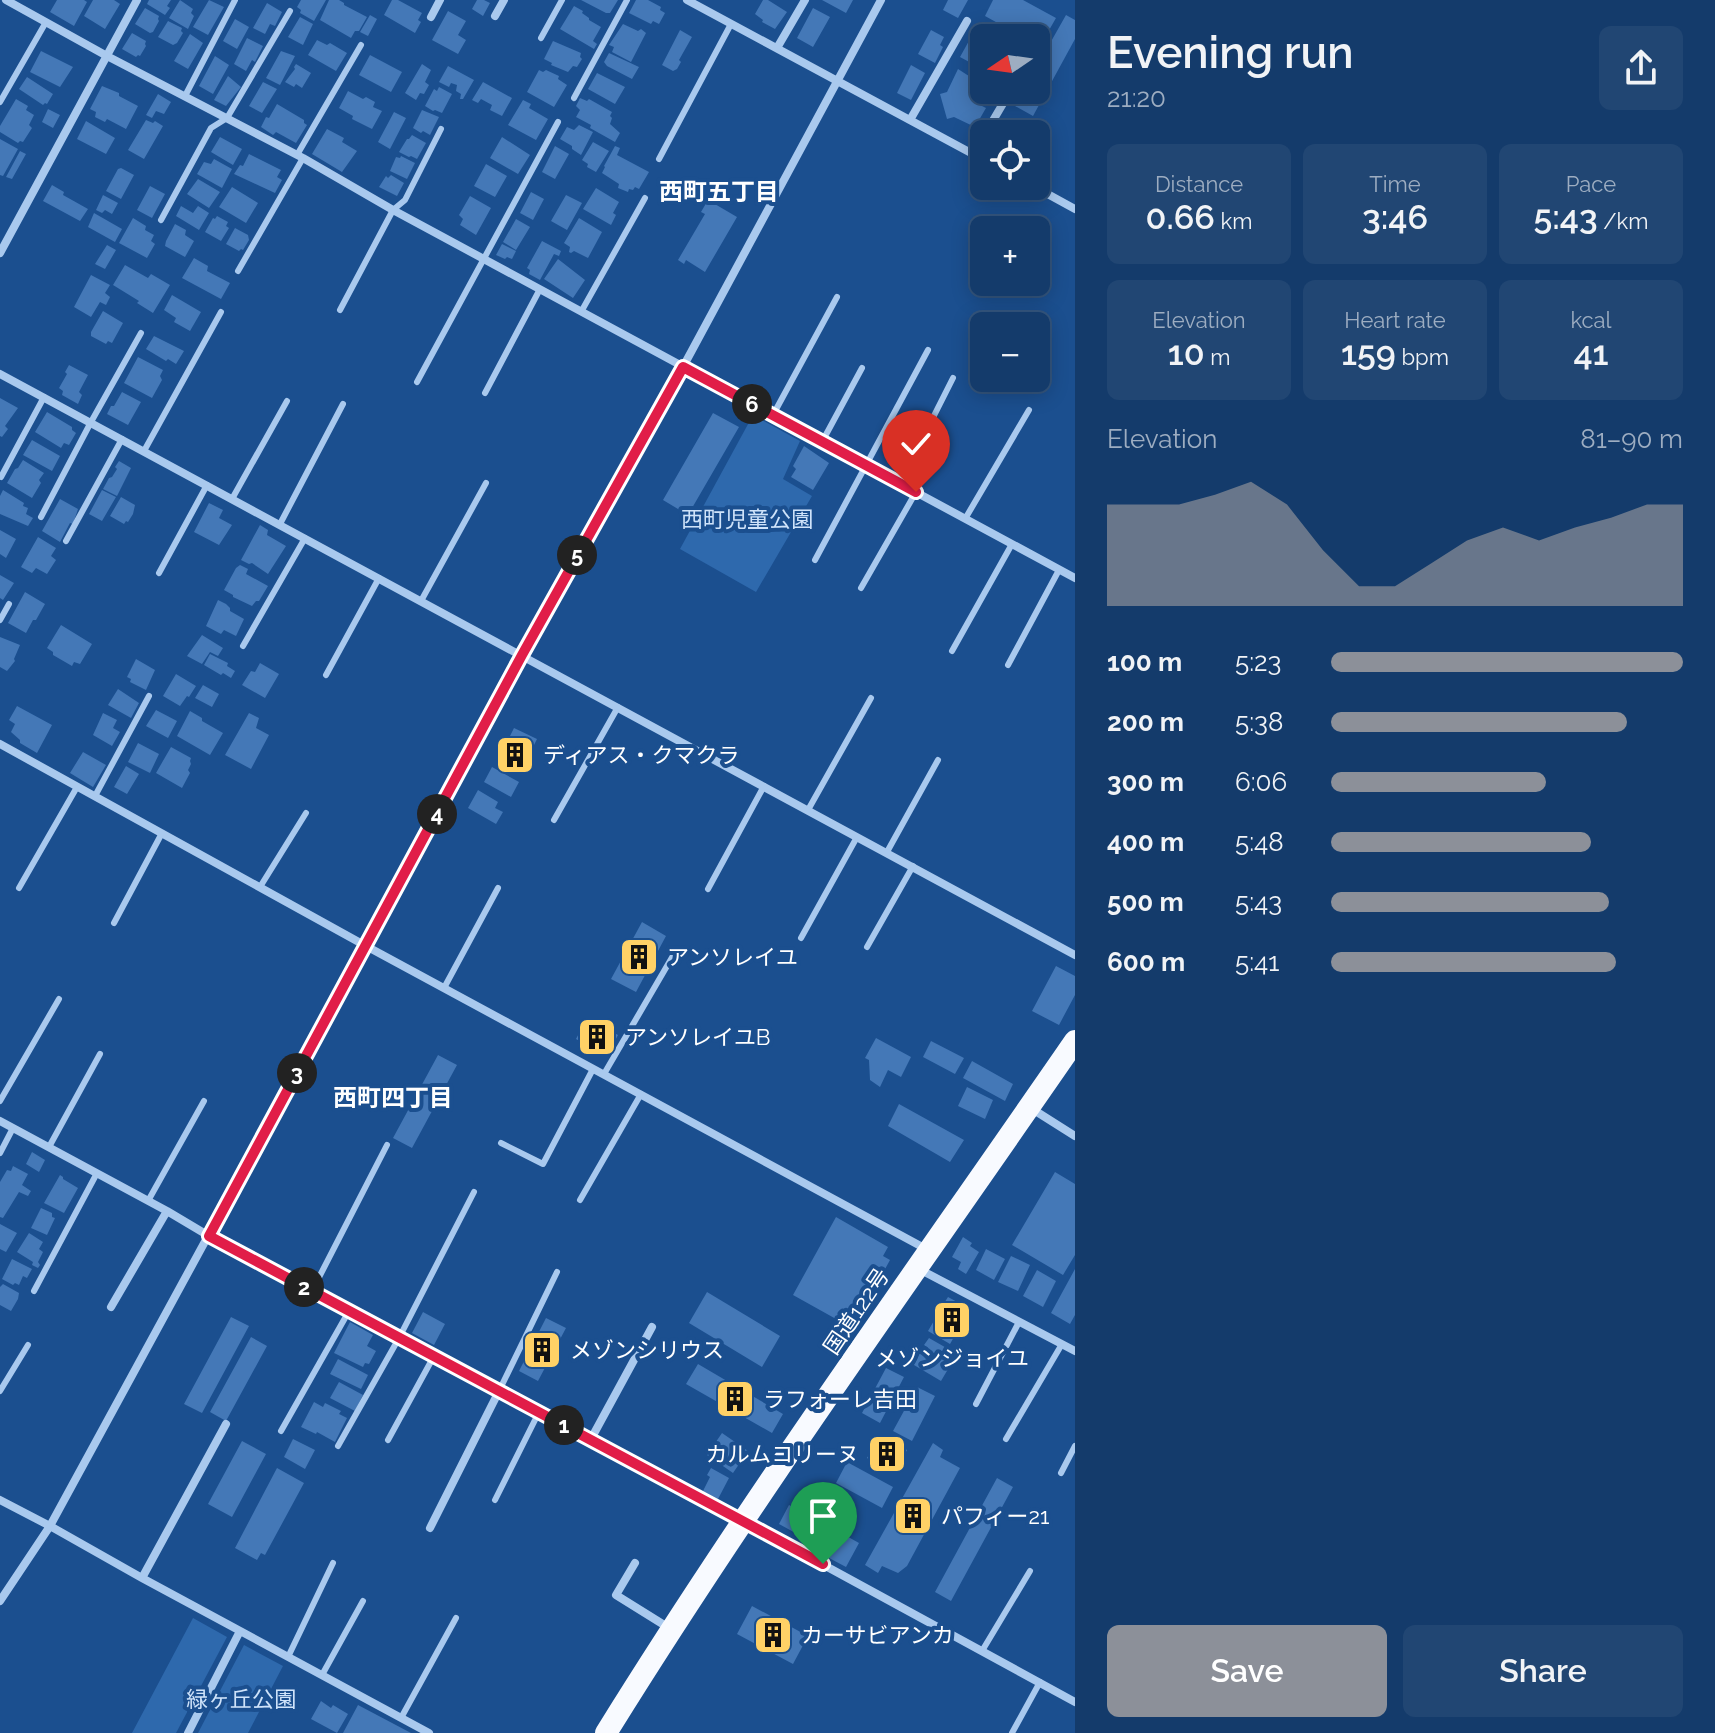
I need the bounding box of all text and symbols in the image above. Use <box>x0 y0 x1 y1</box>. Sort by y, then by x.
north arrow <box>970 24 1050 104</box>
map controls <box>970 24 1050 392</box>
button: share <box>1599 26 1683 110</box>
text: Evening run <box>1107 27 1354 78</box>
text: 21:20 <box>1107 83 1166 113</box>
button: locate <box>970 120 1050 200</box>
text: Distance <box>1155 171 1243 197</box>
text: Time <box>1369 171 1421 197</box>
text: Pace <box>1566 171 1616 197</box>
district label: 西町五丁目 <box>659 177 779 206</box>
text: 0.66 <box>1146 197 1215 237</box>
text: 3:46 <box>1362 197 1428 237</box>
text: 5:43 <box>1534 197 1598 237</box>
text: km <box>1215 208 1252 234</box>
text: /km <box>1598 208 1648 234</box>
button: + <box>970 216 1050 296</box>
text: Elevation <box>1152 307 1246 333</box>
text: Heart rate <box>1344 307 1446 333</box>
text: kcal <box>1570 307 1612 333</box>
button: − <box>970 312 1050 392</box>
text: 10 <box>1168 333 1205 373</box>
text: 159 <box>1341 333 1396 373</box>
text: 41 <box>1573 333 1609 373</box>
text: m <box>1205 344 1230 370</box>
text: bpm <box>1396 344 1449 370</box>
pin: 6 <box>732 384 772 424</box>
text: 6 <box>745 391 759 417</box>
pin <box>882 410 950 492</box>
icon: check <box>894 422 938 466</box>
text: Elevation <box>1107 424 1217 454</box>
text: 81–90 m <box>1580 424 1683 454</box>
park label: 西町児童公園 <box>681 506 813 532</box>
pin: 5 <box>557 535 597 575</box>
text: 5 <box>571 542 583 568</box>
text: 100 m <box>1107 647 1182 677</box>
text: 5:23 <box>1235 647 1282 677</box>
text: 200 m <box>1107 707 1184 737</box>
text: 5:38 <box>1235 707 1283 737</box>
building icon: ディアス・クマクラ <box>494 734 536 776</box>
place label: ディアス・クマクラ <box>543 742 739 768</box>
text: 300 m <box>1107 767 1184 797</box>
text: 6:06 <box>1235 767 1287 797</box>
pin: 4 <box>417 794 457 834</box>
text: 4 <box>431 801 443 827</box>
text: 400 m <box>1107 827 1184 857</box>
text: 5:48 <box>1235 827 1284 857</box>
text: 500 m <box>1107 887 1184 917</box>
text: 5:43 <box>1235 887 1282 917</box>
building icon: アンソレイユ <box>618 936 660 978</box>
place label: アンソレイユ <box>667 944 798 970</box>
text: 600 m <box>1107 947 1185 977</box>
text: 5:41 <box>1235 947 1279 977</box>
building icon: アンソレイユB <box>576 1016 618 1058</box>
place label: アンソレイユB <box>625 1024 770 1050</box>
pin: 3 <box>277 1053 317 1093</box>
text: 3 <box>291 1060 303 1086</box>
district label: 西町四丁目 <box>333 1083 453 1112</box>
street label: 国道122号 <box>818 1263 894 1359</box>
pin: 2 <box>284 1267 324 1307</box>
text: 2 <box>298 1274 310 1300</box>
building icon: メゾンジョイユ <box>931 1299 973 1341</box>
building icon: メゾンシリウス <box>521 1329 563 1371</box>
place label: メゾンシリウス <box>570 1337 724 1363</box>
place label: メゾンジョイユ <box>875 1345 1029 1371</box>
building icon: ラフォーレ吉田 <box>714 1378 756 1420</box>
place label: ラフォーレ吉田 <box>763 1386 917 1412</box>
pin: 1 <box>544 1405 584 1445</box>
text: 1 <box>559 1412 569 1438</box>
building icon: カルムコリーヌ <box>866 1433 908 1475</box>
place label: カルムコリーヌ <box>705 1441 859 1467</box>
pin <box>789 1482 857 1564</box>
icon: arrive <box>801 1494 845 1538</box>
building icon: パフィー21 <box>892 1495 934 1537</box>
place label: パフィー21 <box>941 1503 1049 1529</box>
building icon: カーサビアンカ <box>752 1614 794 1656</box>
place label: カーサビアンカ <box>801 1622 954 1648</box>
button: Save <box>1107 1625 1387 1717</box>
button: Share <box>1403 1625 1683 1717</box>
park label: 緑ヶ丘公園 <box>186 1686 296 1712</box>

